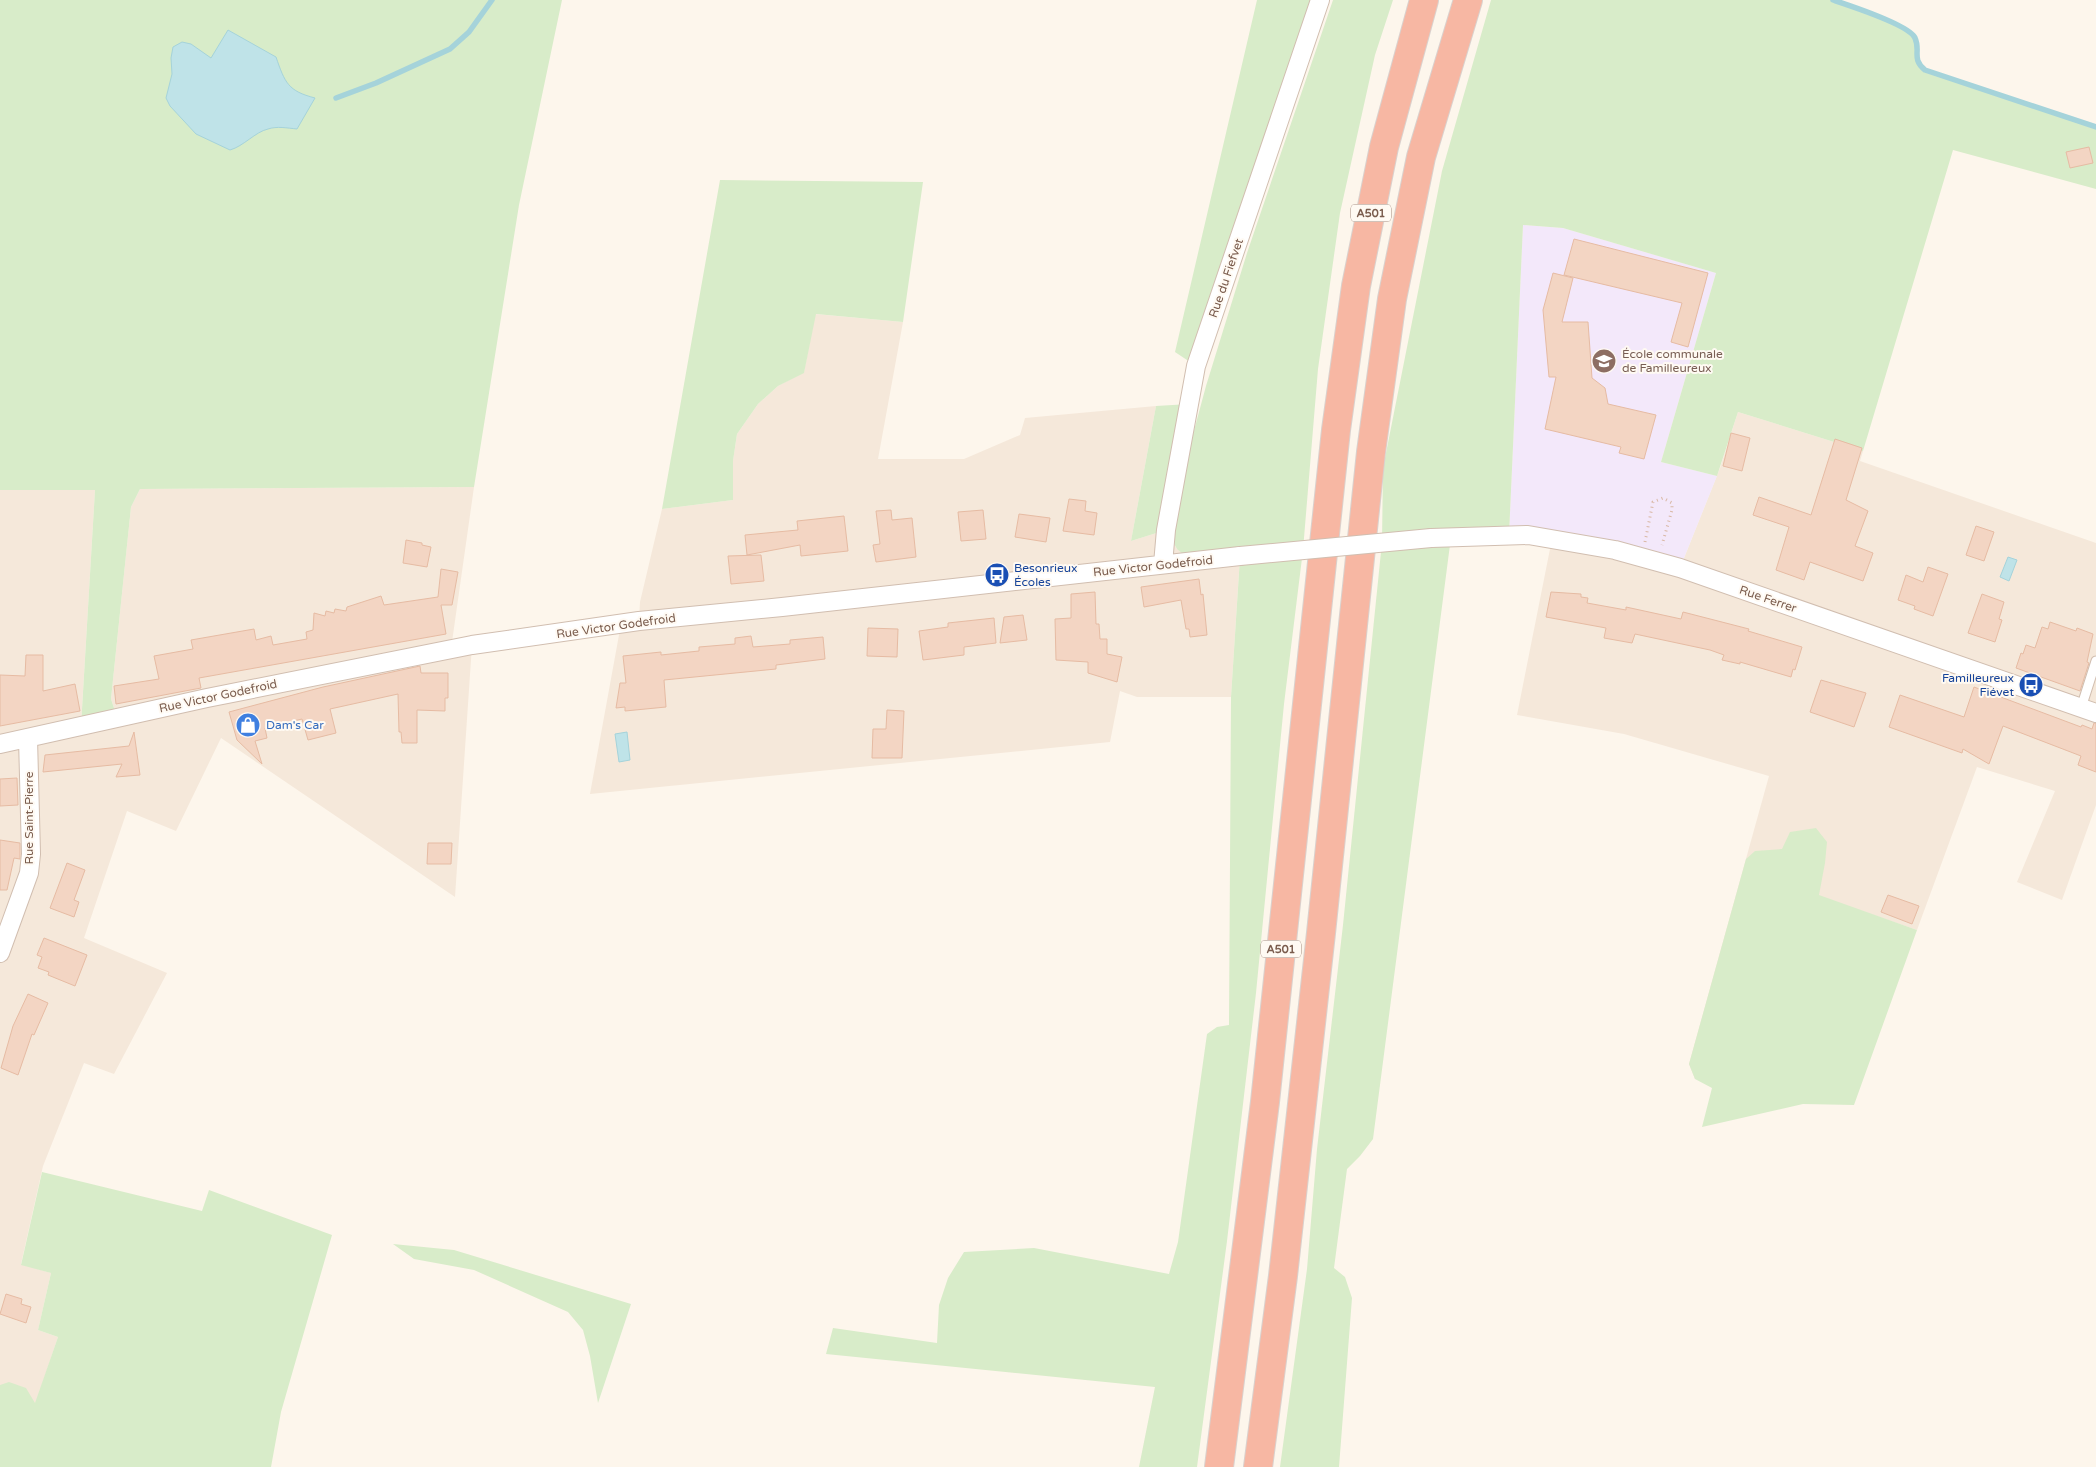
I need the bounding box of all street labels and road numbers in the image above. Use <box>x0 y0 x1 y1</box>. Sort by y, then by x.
road number: A501 <box>1351 204 1391 222</box>
street label: Rue du Fiefvet <box>1206 236 1246 319</box>
street label: Rue Victor Godefroid <box>1092 553 1214 579</box>
street label: Rue Ferrer <box>1737 583 1799 615</box>
street label: Rue Victor Godefroid <box>555 611 677 641</box>
street label: Rue Victor Godefroid <box>158 677 278 715</box>
street label: Rue Saint-Pierre <box>22 771 36 865</box>
road number: A501 <box>1261 941 1301 958</box>

